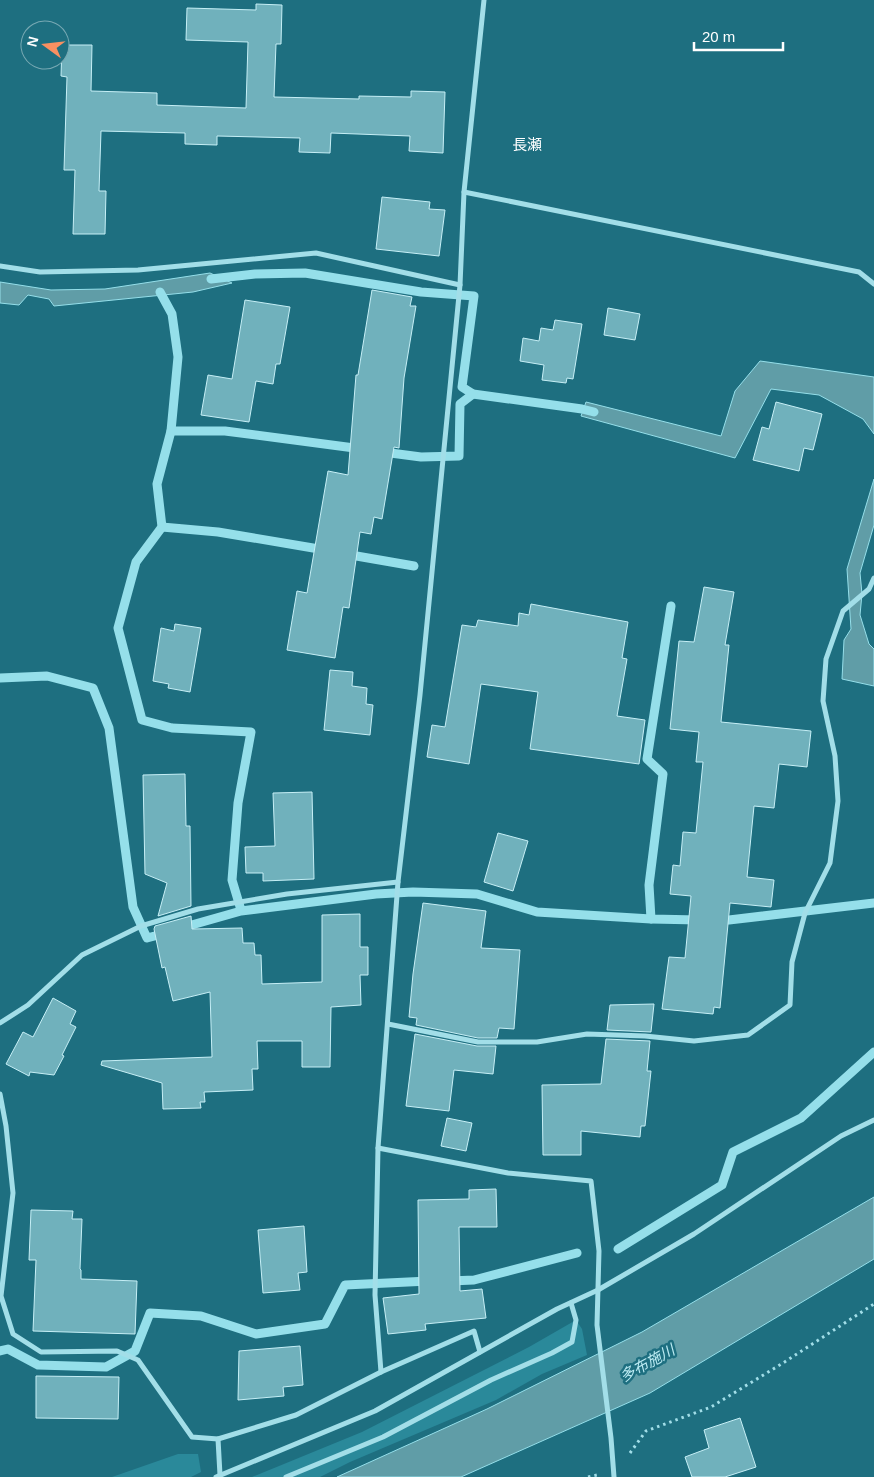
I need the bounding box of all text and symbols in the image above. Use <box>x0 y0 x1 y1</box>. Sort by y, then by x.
north arrow <box>20 20 70 70</box>
scale bar <box>694 20 783 52</box>
text: 20 m <box>702 28 735 45</box>
text: N <box>23 35 41 49</box>
district label: 長瀬 <box>512 136 542 153</box>
water label: 多布施川 <box>617 1340 679 1385</box>

